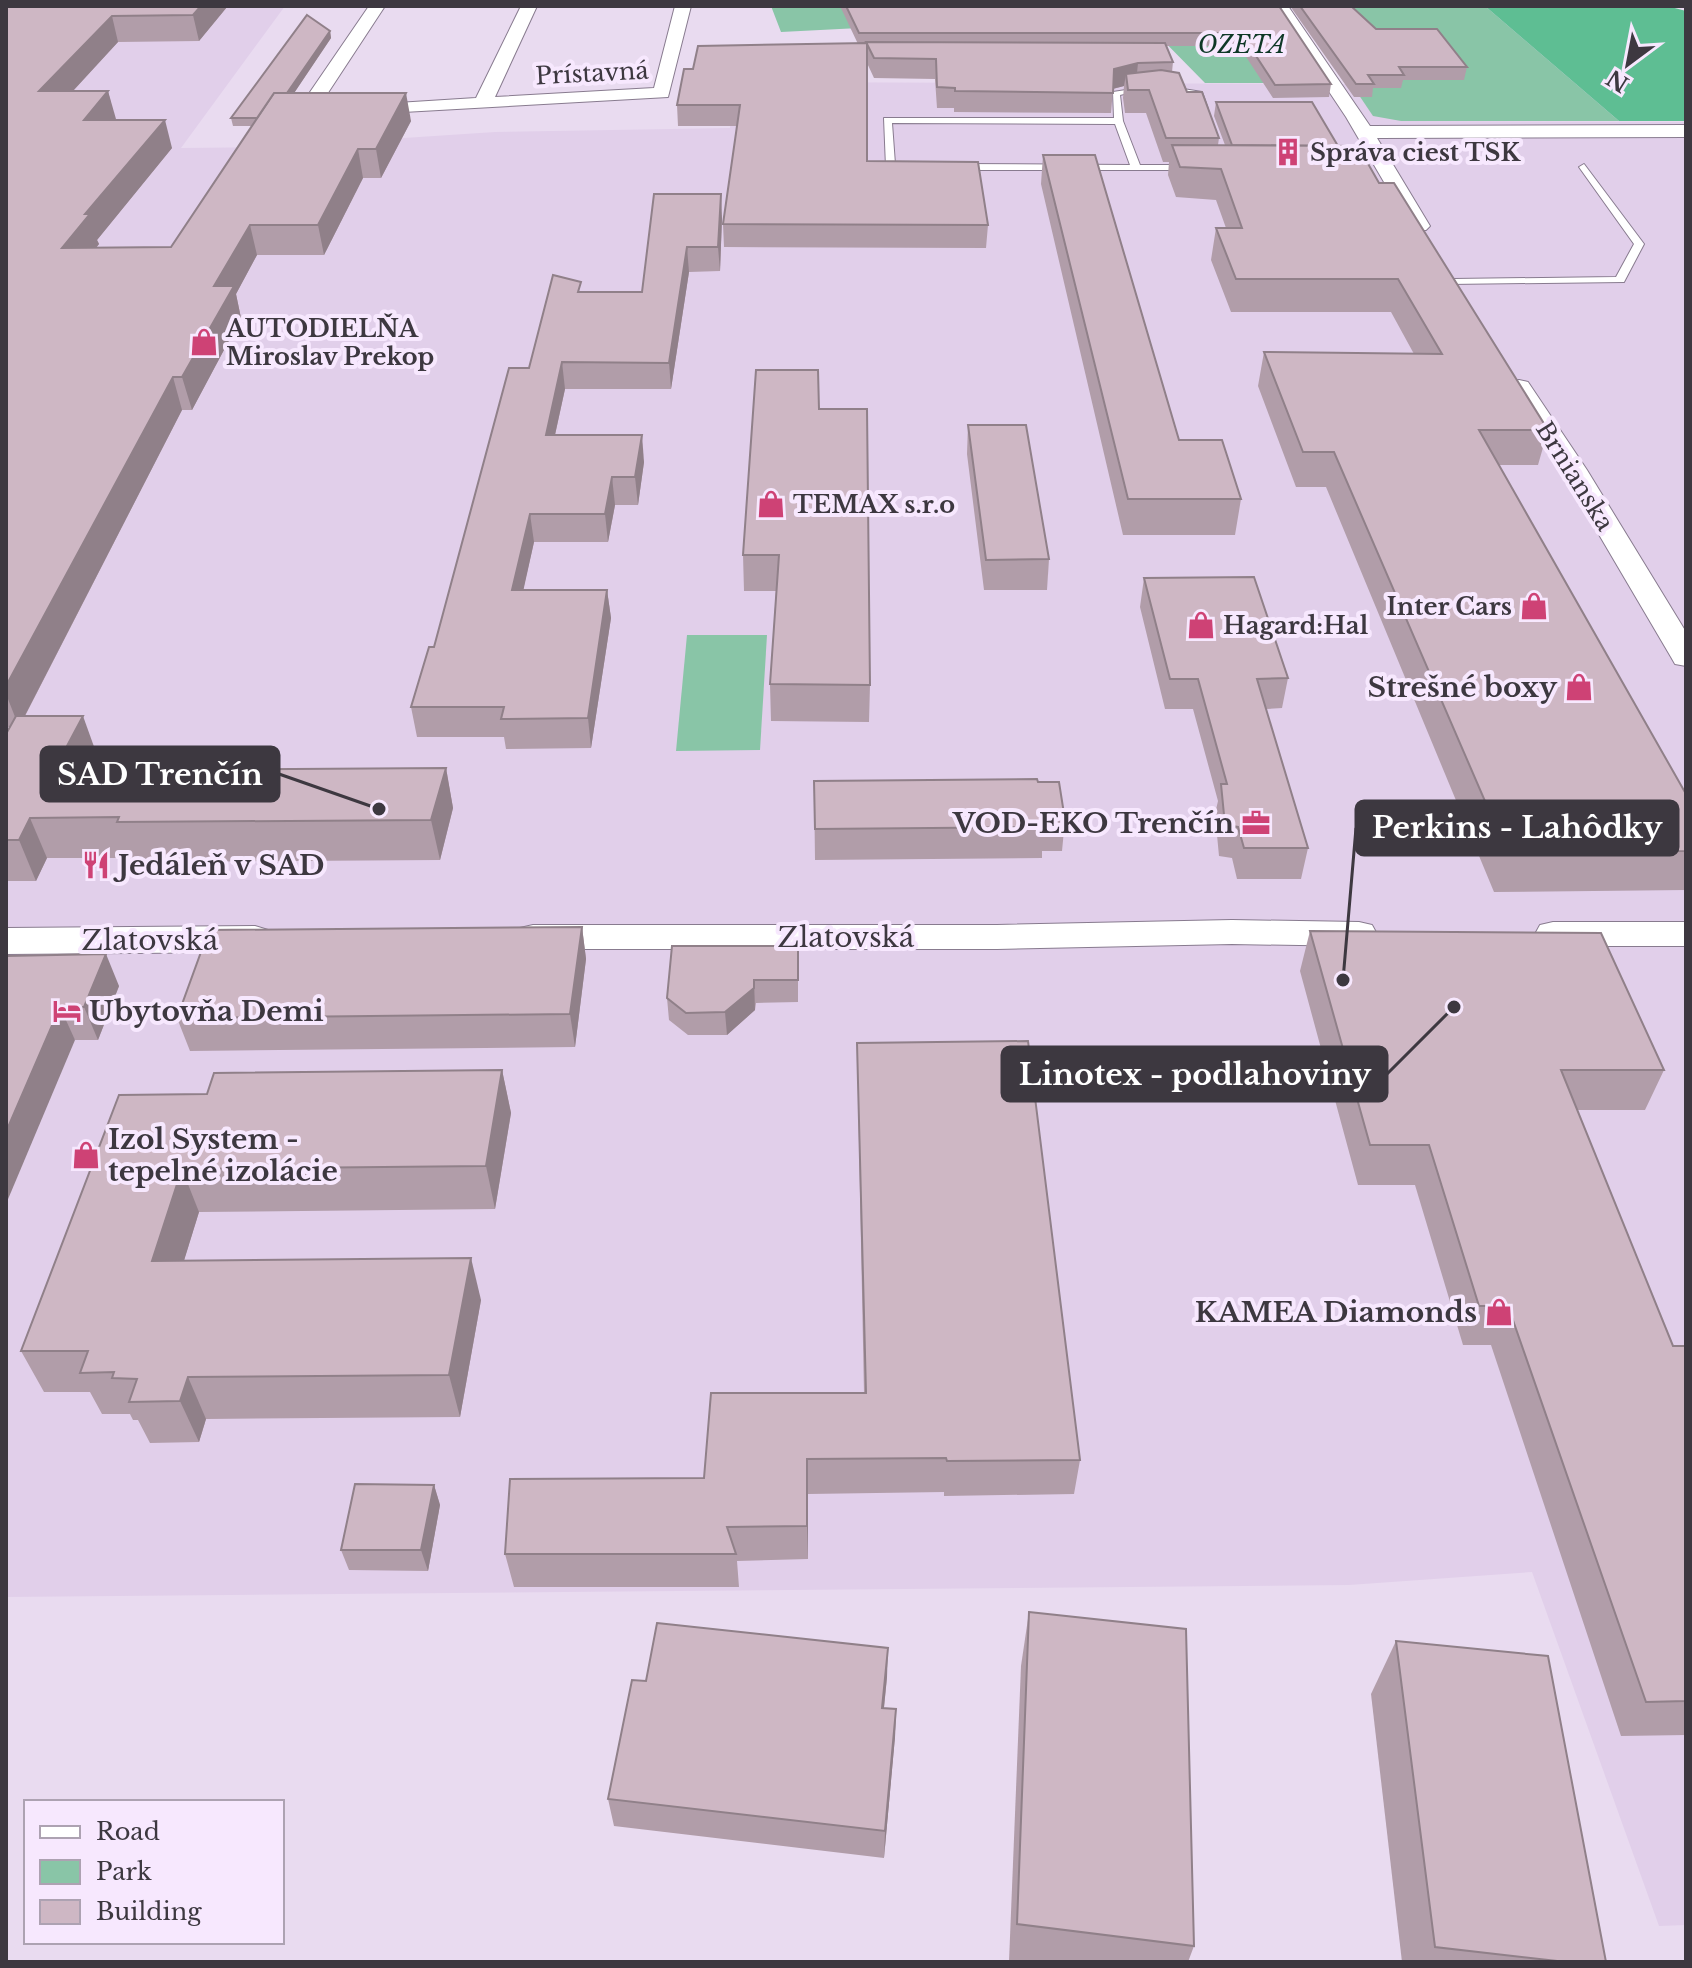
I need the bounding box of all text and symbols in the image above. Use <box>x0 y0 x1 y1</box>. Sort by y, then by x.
north arrow <box>1588 24 1668 104</box>
park label: OZETA <box>1198 30 1286 59</box>
street label: Prístavná <box>535 56 650 90</box>
text: N <box>1601 63 1634 97</box>
building icon: Správa ciest TSK <box>1273 137 1303 167</box>
place label: Správa ciest TSK <box>1310 138 1521 167</box>
place label: AUTODIELŇA Miroslav Prekop <box>225 313 434 371</box>
shop icon: AUTODIELŇA Miroslav Prekop <box>189 327 219 357</box>
street label: Brnianska <box>1530 416 1620 537</box>
shop icon: TEMAX s.r.o <box>756 489 786 519</box>
place label: TEMAX s.r.o <box>793 490 955 519</box>
shop icon: Inter Cars <box>1519 591 1549 621</box>
place label: Inter Cars <box>1386 592 1512 621</box>
shop icon: Hagard:Hal <box>1186 610 1216 640</box>
place label: Hagard:Hal <box>1223 611 1369 640</box>
place label: Strešné boxy <box>1368 670 1558 705</box>
shop icon: Strešné boxy <box>1564 672 1594 702</box>
callout: SAD Trenčín <box>41 747 279 801</box>
text: SAD Trenčín <box>57 756 263 793</box>
callout: Perkins - Lahôdky <box>1356 801 1678 855</box>
place label: VOD-EKO Trenčín <box>952 806 1234 841</box>
office icon: VOD-EKO Trenčín <box>1241 808 1271 838</box>
text: Perkins - Lahôdky <box>1372 809 1663 846</box>
place label: Jedáleň v SAD <box>113 848 325 883</box>
restaurant icon: Jedáleň v SAD <box>81 850 111 880</box>
street label: Zlatovská <box>778 920 915 955</box>
street label: Zlatovská <box>82 923 219 958</box>
place label: Ubytovňa Demi <box>89 994 324 1029</box>
hotel icon: Ubytovňa Demi <box>52 996 82 1026</box>
callout: Linotex - podlahoviny <box>1002 1047 1387 1101</box>
text: Linotex - podlahoviny <box>1019 1056 1372 1093</box>
place label: Izol System - tepelné izolácie <box>108 1122 338 1189</box>
shop icon: Izol System - tepelné izolácie <box>71 1140 101 1170</box>
place label: KAMEA Diamonds <box>1195 1295 1477 1330</box>
shop icon: KAMEA Diamonds <box>1484 1297 1514 1327</box>
legend <box>24 1800 284 1944</box>
text: Road <box>96 1817 160 1846</box>
text: Park <box>96 1857 152 1886</box>
text: Building <box>96 1897 202 1926</box>

